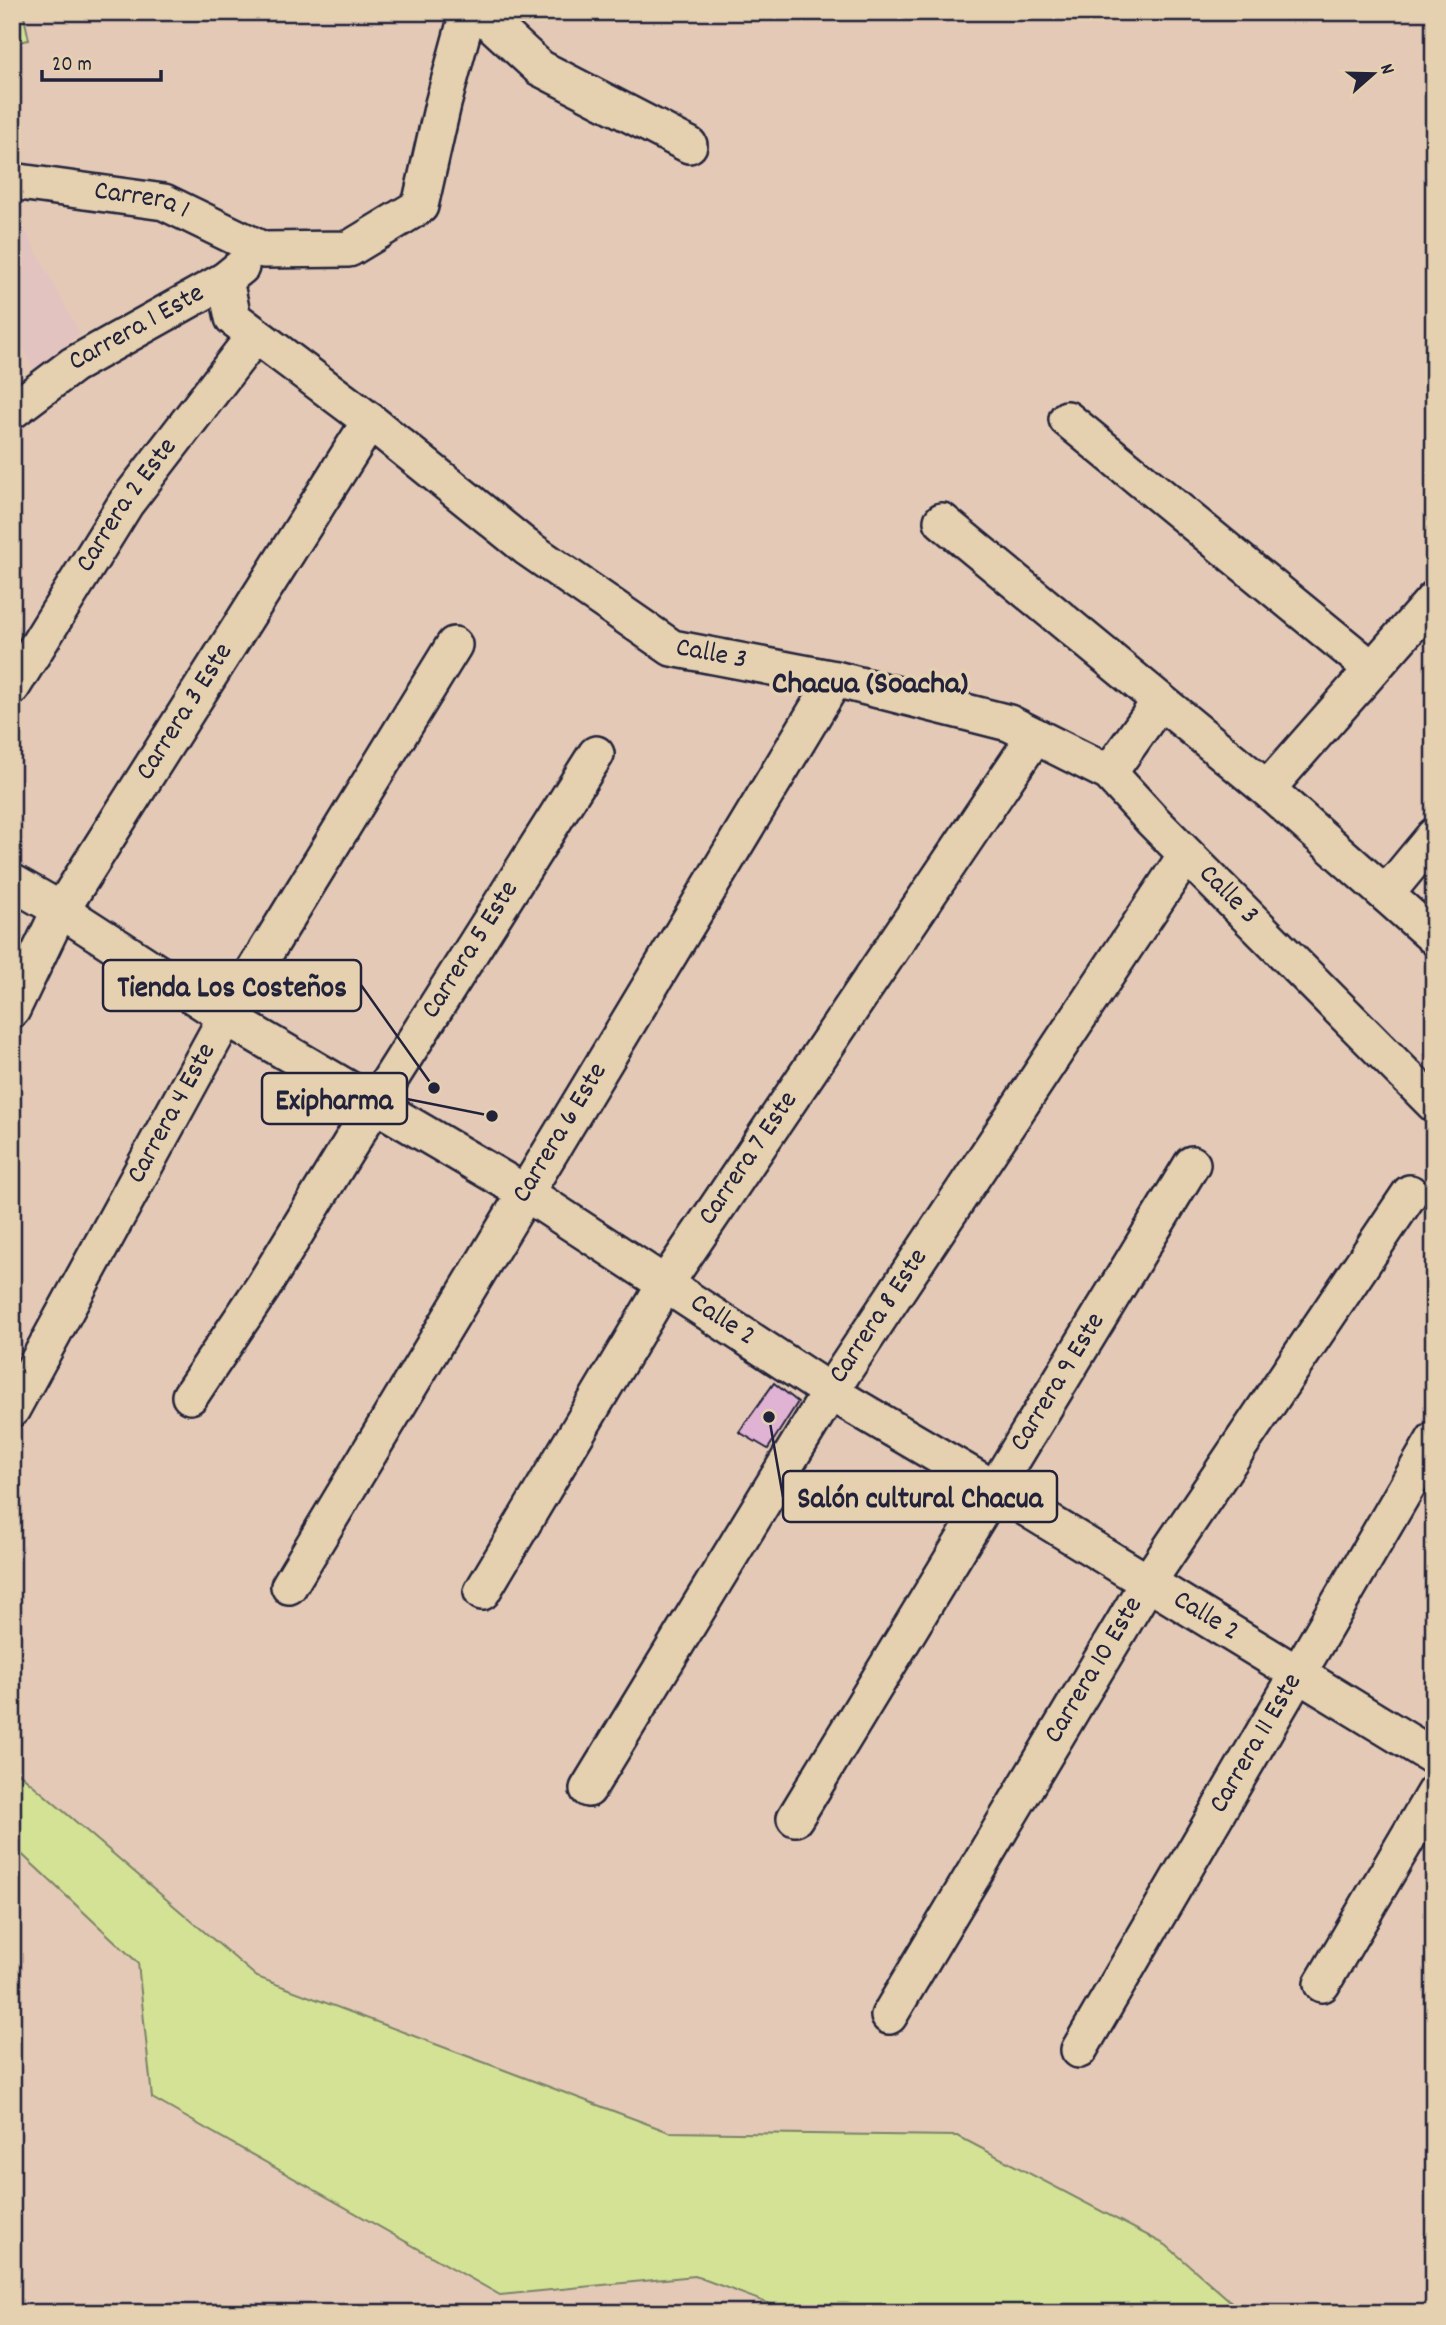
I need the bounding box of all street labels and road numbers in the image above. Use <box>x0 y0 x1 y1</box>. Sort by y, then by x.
street label: Carrera 1 <box>91 173 196 231</box>
street label: Carrera 1 Este <box>62 275 212 383</box>
street label: Carrera 2 Este <box>67 430 188 581</box>
street label: Calle 3 <box>672 629 750 682</box>
street label: Carrera 3 Este <box>127 636 244 789</box>
street label: Calle 3 <box>1188 856 1267 935</box>
street label: Carrera 5 Este <box>413 874 530 1028</box>
street label: Carrera 4 Este <box>118 1036 228 1192</box>
street label: Carrera 6 Este <box>504 1056 619 1211</box>
street label: Carrera 7 Este <box>690 1084 809 1234</box>
street label: Carrera 8 Este <box>820 1241 939 1393</box>
street label: Calle 2 <box>681 1285 763 1357</box>
street label: Carrera 9 Este <box>1001 1306 1117 1460</box>
street label: Calle 2 <box>1164 1582 1246 1653</box>
street label: Carrera 10 Este <box>1036 1590 1154 1752</box>
street label: Carrera 11 Este <box>1201 1667 1314 1821</box>

